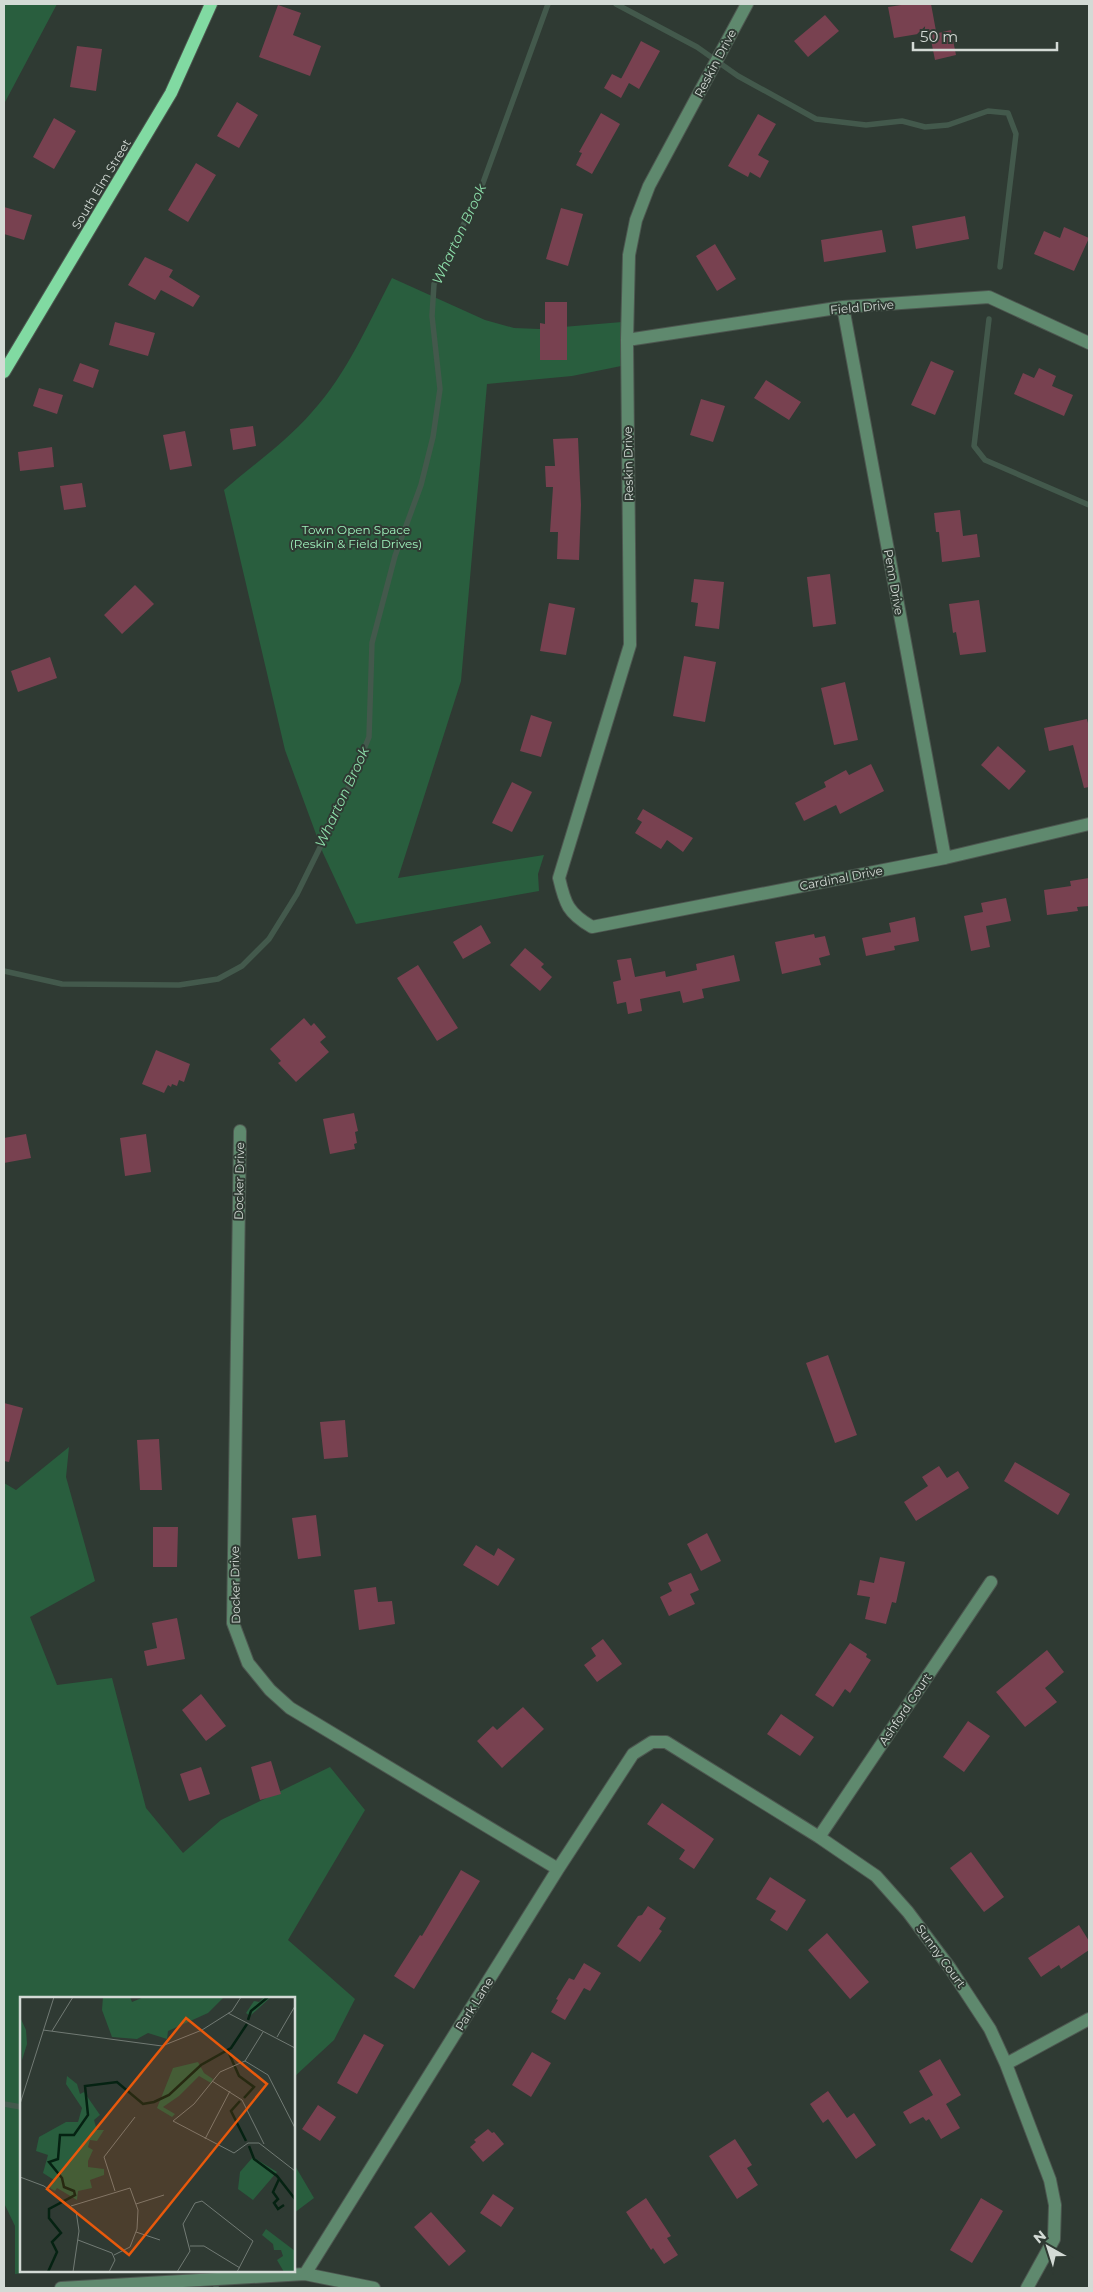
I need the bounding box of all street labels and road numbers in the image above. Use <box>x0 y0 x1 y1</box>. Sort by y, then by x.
street label: Reskin Drive <box>691 26 739 100</box>
street label: South Elm Street <box>68 136 134 232</box>
street label: Field Drive <box>829 297 895 317</box>
street label: Reskin Drive <box>620 426 636 502</box>
street label: Penn Drive <box>881 548 907 616</box>
street label: Cardinal Drive <box>798 863 884 893</box>
street label: Docker Drive <box>231 1142 247 1220</box>
street label: Docker Drive <box>227 1546 243 1624</box>
street label: Ashford Court <box>875 1670 935 1748</box>
street label: Sunny Court <box>913 1921 969 1991</box>
street label: Park Lane <box>452 1975 496 2033</box>

